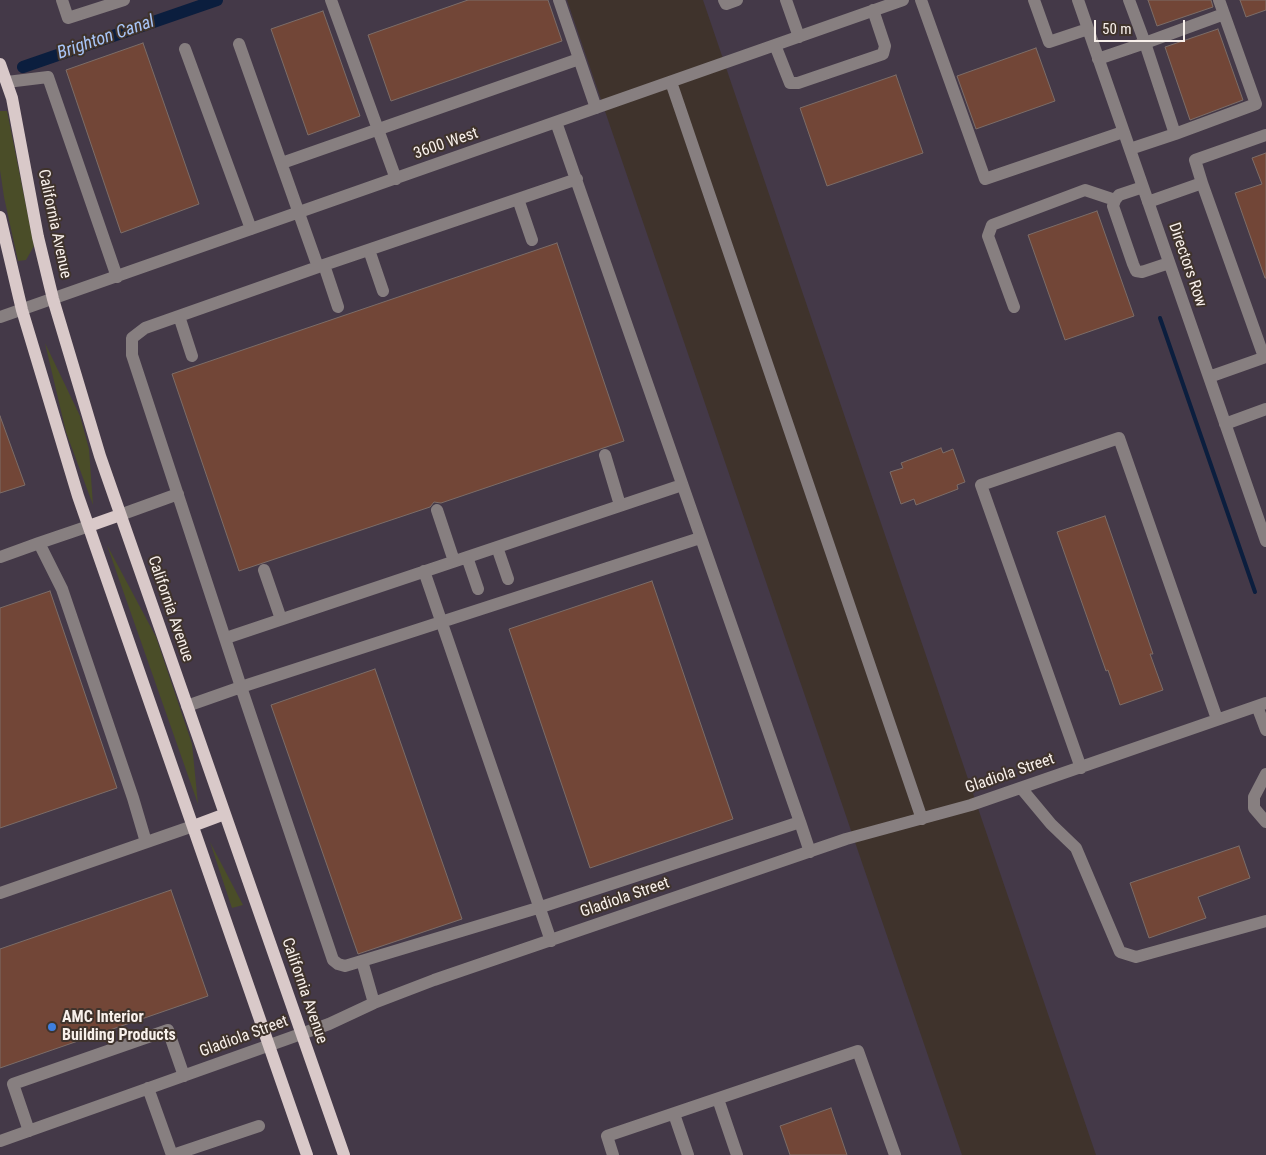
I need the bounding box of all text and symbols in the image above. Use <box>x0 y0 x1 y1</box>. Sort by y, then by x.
scale bar <box>1096 10 1187 42</box>
water label: Brighton Canal <box>55 11 157 65</box>
text: 50 m <box>1102 20 1132 38</box>
street label: 3600 West <box>411 124 481 164</box>
street label: California Avenue <box>33 168 75 280</box>
street label: Directors Row <box>1164 220 1210 310</box>
street label: California Avenue <box>143 553 197 665</box>
street label: Gladiola Street <box>963 750 1057 798</box>
street label: Gladiola Street <box>578 874 672 922</box>
street label: California Avenue <box>277 935 331 1047</box>
place label: AMC Interior Building Products <box>62 1008 176 1046</box>
street label: Gladiola Street <box>197 1012 291 1062</box>
marker: AMC Interior Building Products <box>46 1021 58 1033</box>

